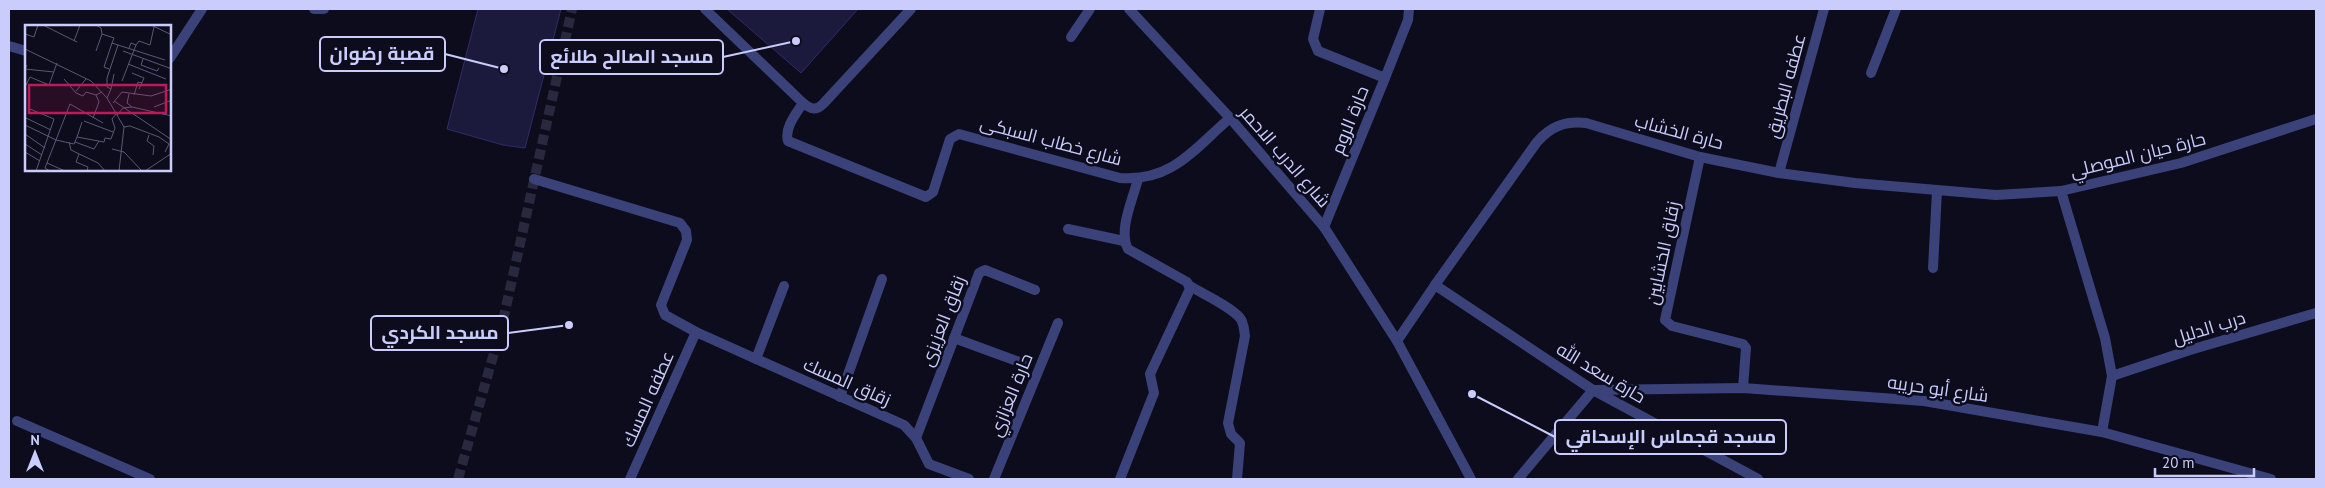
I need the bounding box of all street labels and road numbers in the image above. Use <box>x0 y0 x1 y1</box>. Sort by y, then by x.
street label: عطفه البطريق <box>1761 31 1811 141</box>
street label: حارة الروم <box>1325 82 1375 158</box>
street label: شارع الدرب الاحمر <box>1234 101 1336 213</box>
street label: حارة الخشاب <box>1632 109 1726 154</box>
street label: شارع خطاب السبكى <box>977 111 1125 171</box>
street label: حارة حيان الموصلي <box>2068 127 2209 185</box>
street label: زقاق الخشابين <box>1640 199 1686 307</box>
street label: زقاق العزيزى <box>915 272 971 370</box>
street label: درب الدليل <box>2170 306 2248 349</box>
street label: حارة سعد الله <box>1553 337 1650 408</box>
street label: عطفه المسك <box>616 347 679 451</box>
street label: حارة العزازي <box>983 350 1040 441</box>
street label: زقاق المسك <box>799 352 895 412</box>
street label: شارع أبو حريبه <box>1886 370 1990 408</box>

